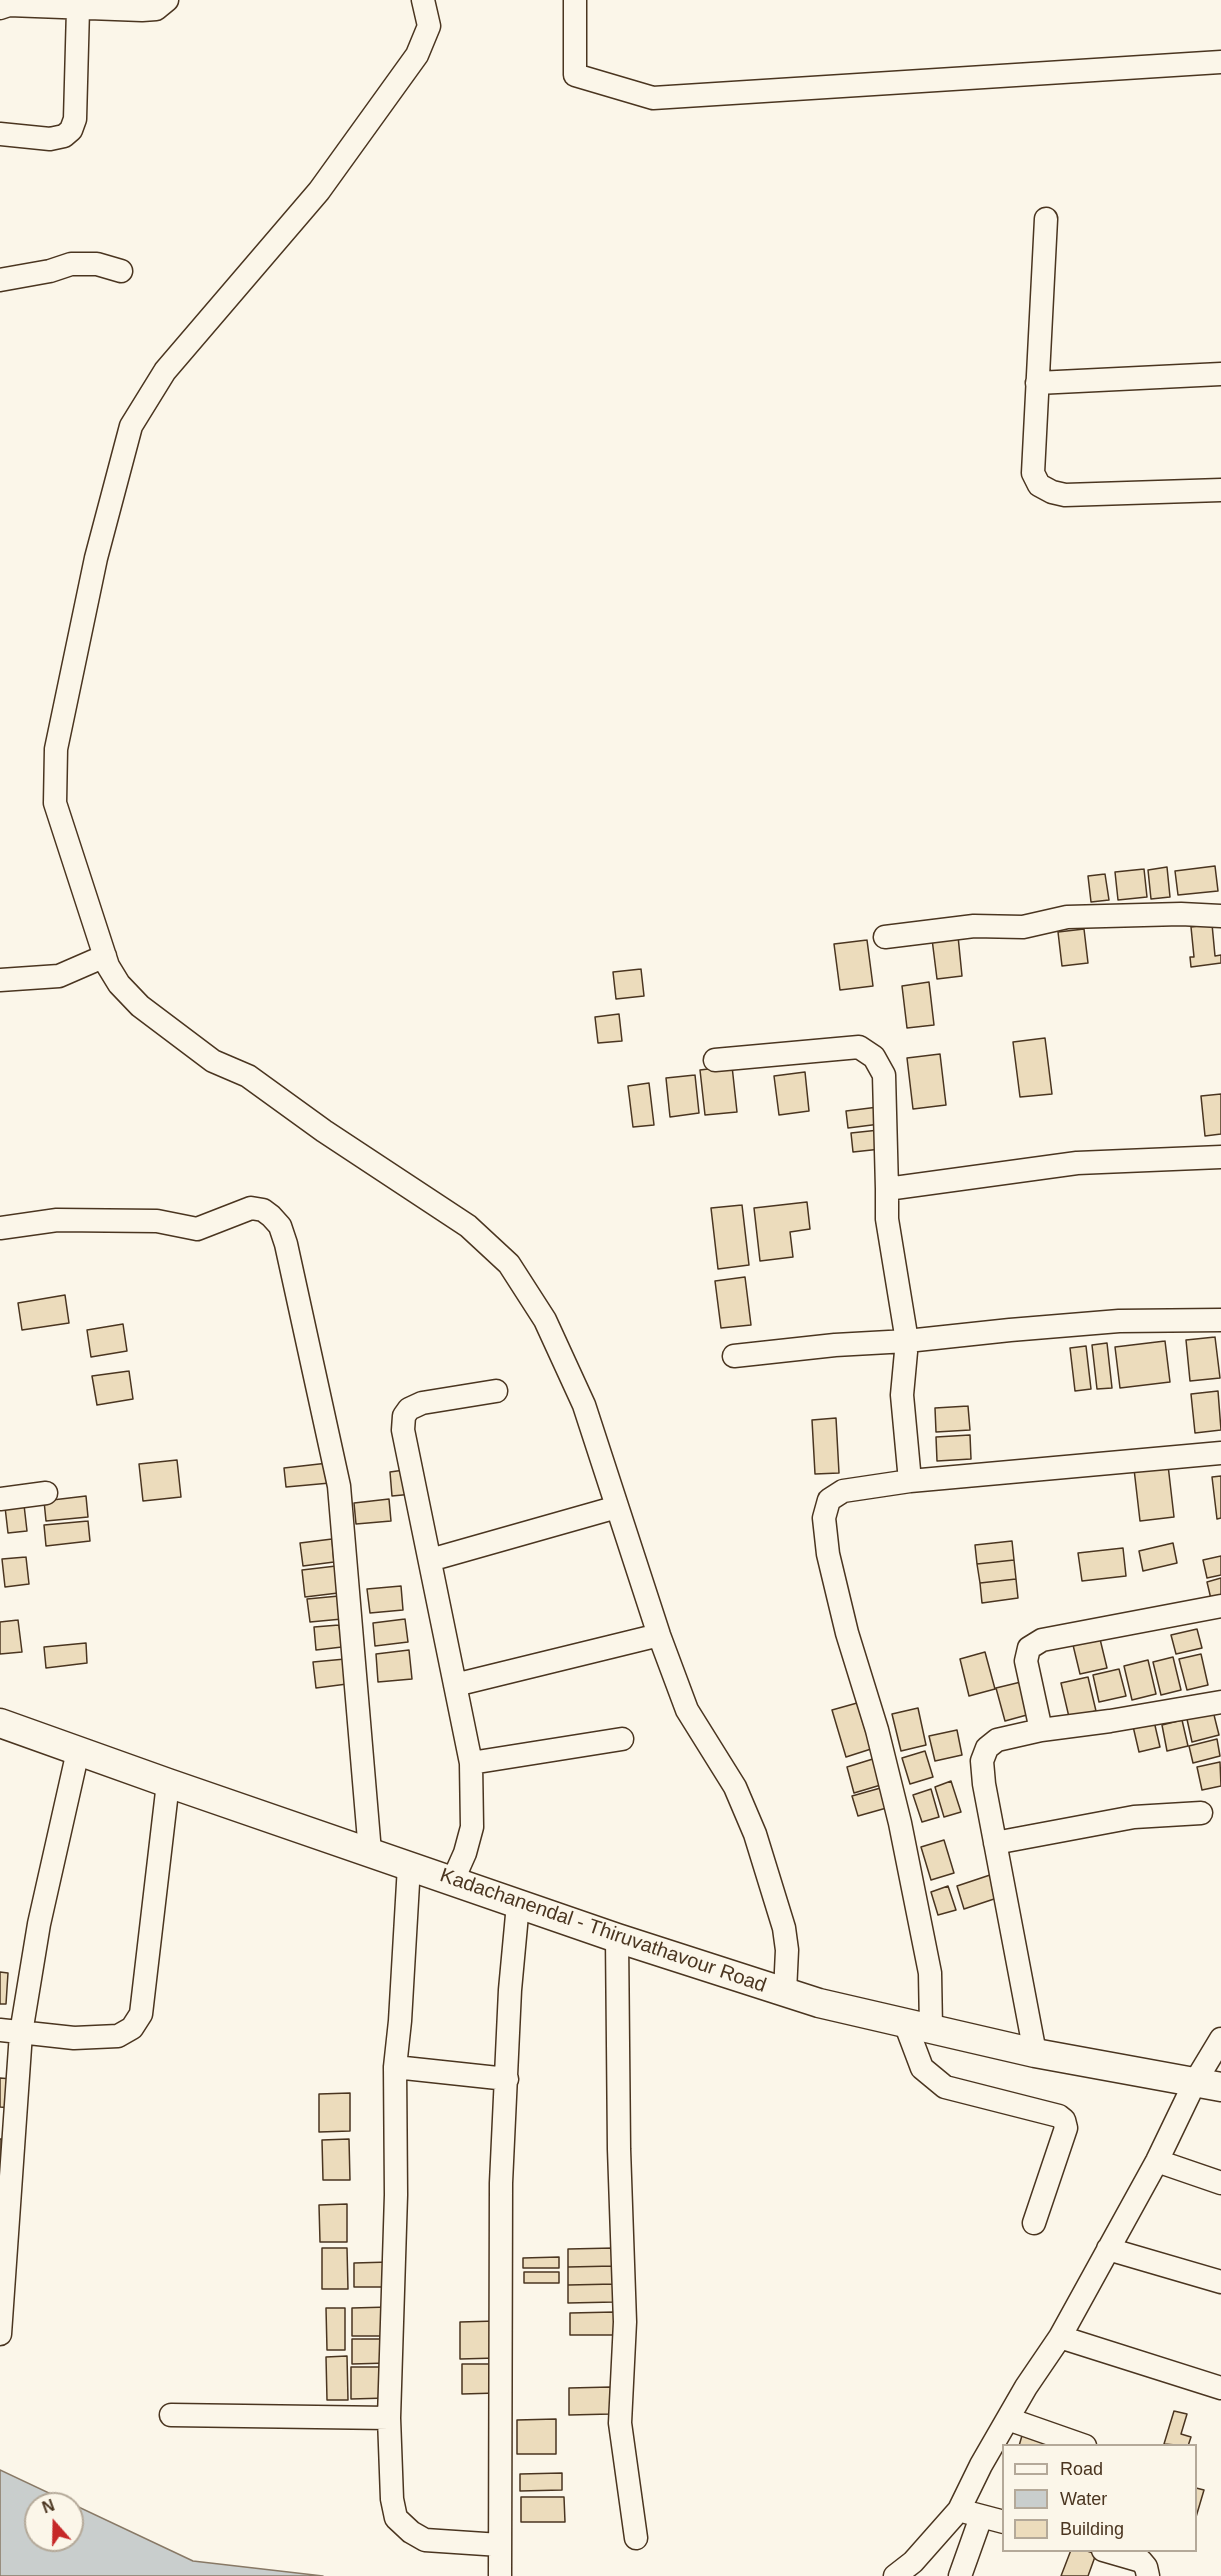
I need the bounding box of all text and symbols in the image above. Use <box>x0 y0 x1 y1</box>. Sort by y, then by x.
street label: Kadachanendal - Thiruvathavour Road <box>437 1864 769 1998</box>
legend <box>1002 2444 1197 2552</box>
text: Road <box>1060 2459 1103 2479</box>
text: Water <box>1060 2489 1107 2509</box>
north arrow <box>24 2492 84 2552</box>
text: N <box>40 2497 57 2516</box>
text: Building <box>1060 2519 1124 2539</box>

